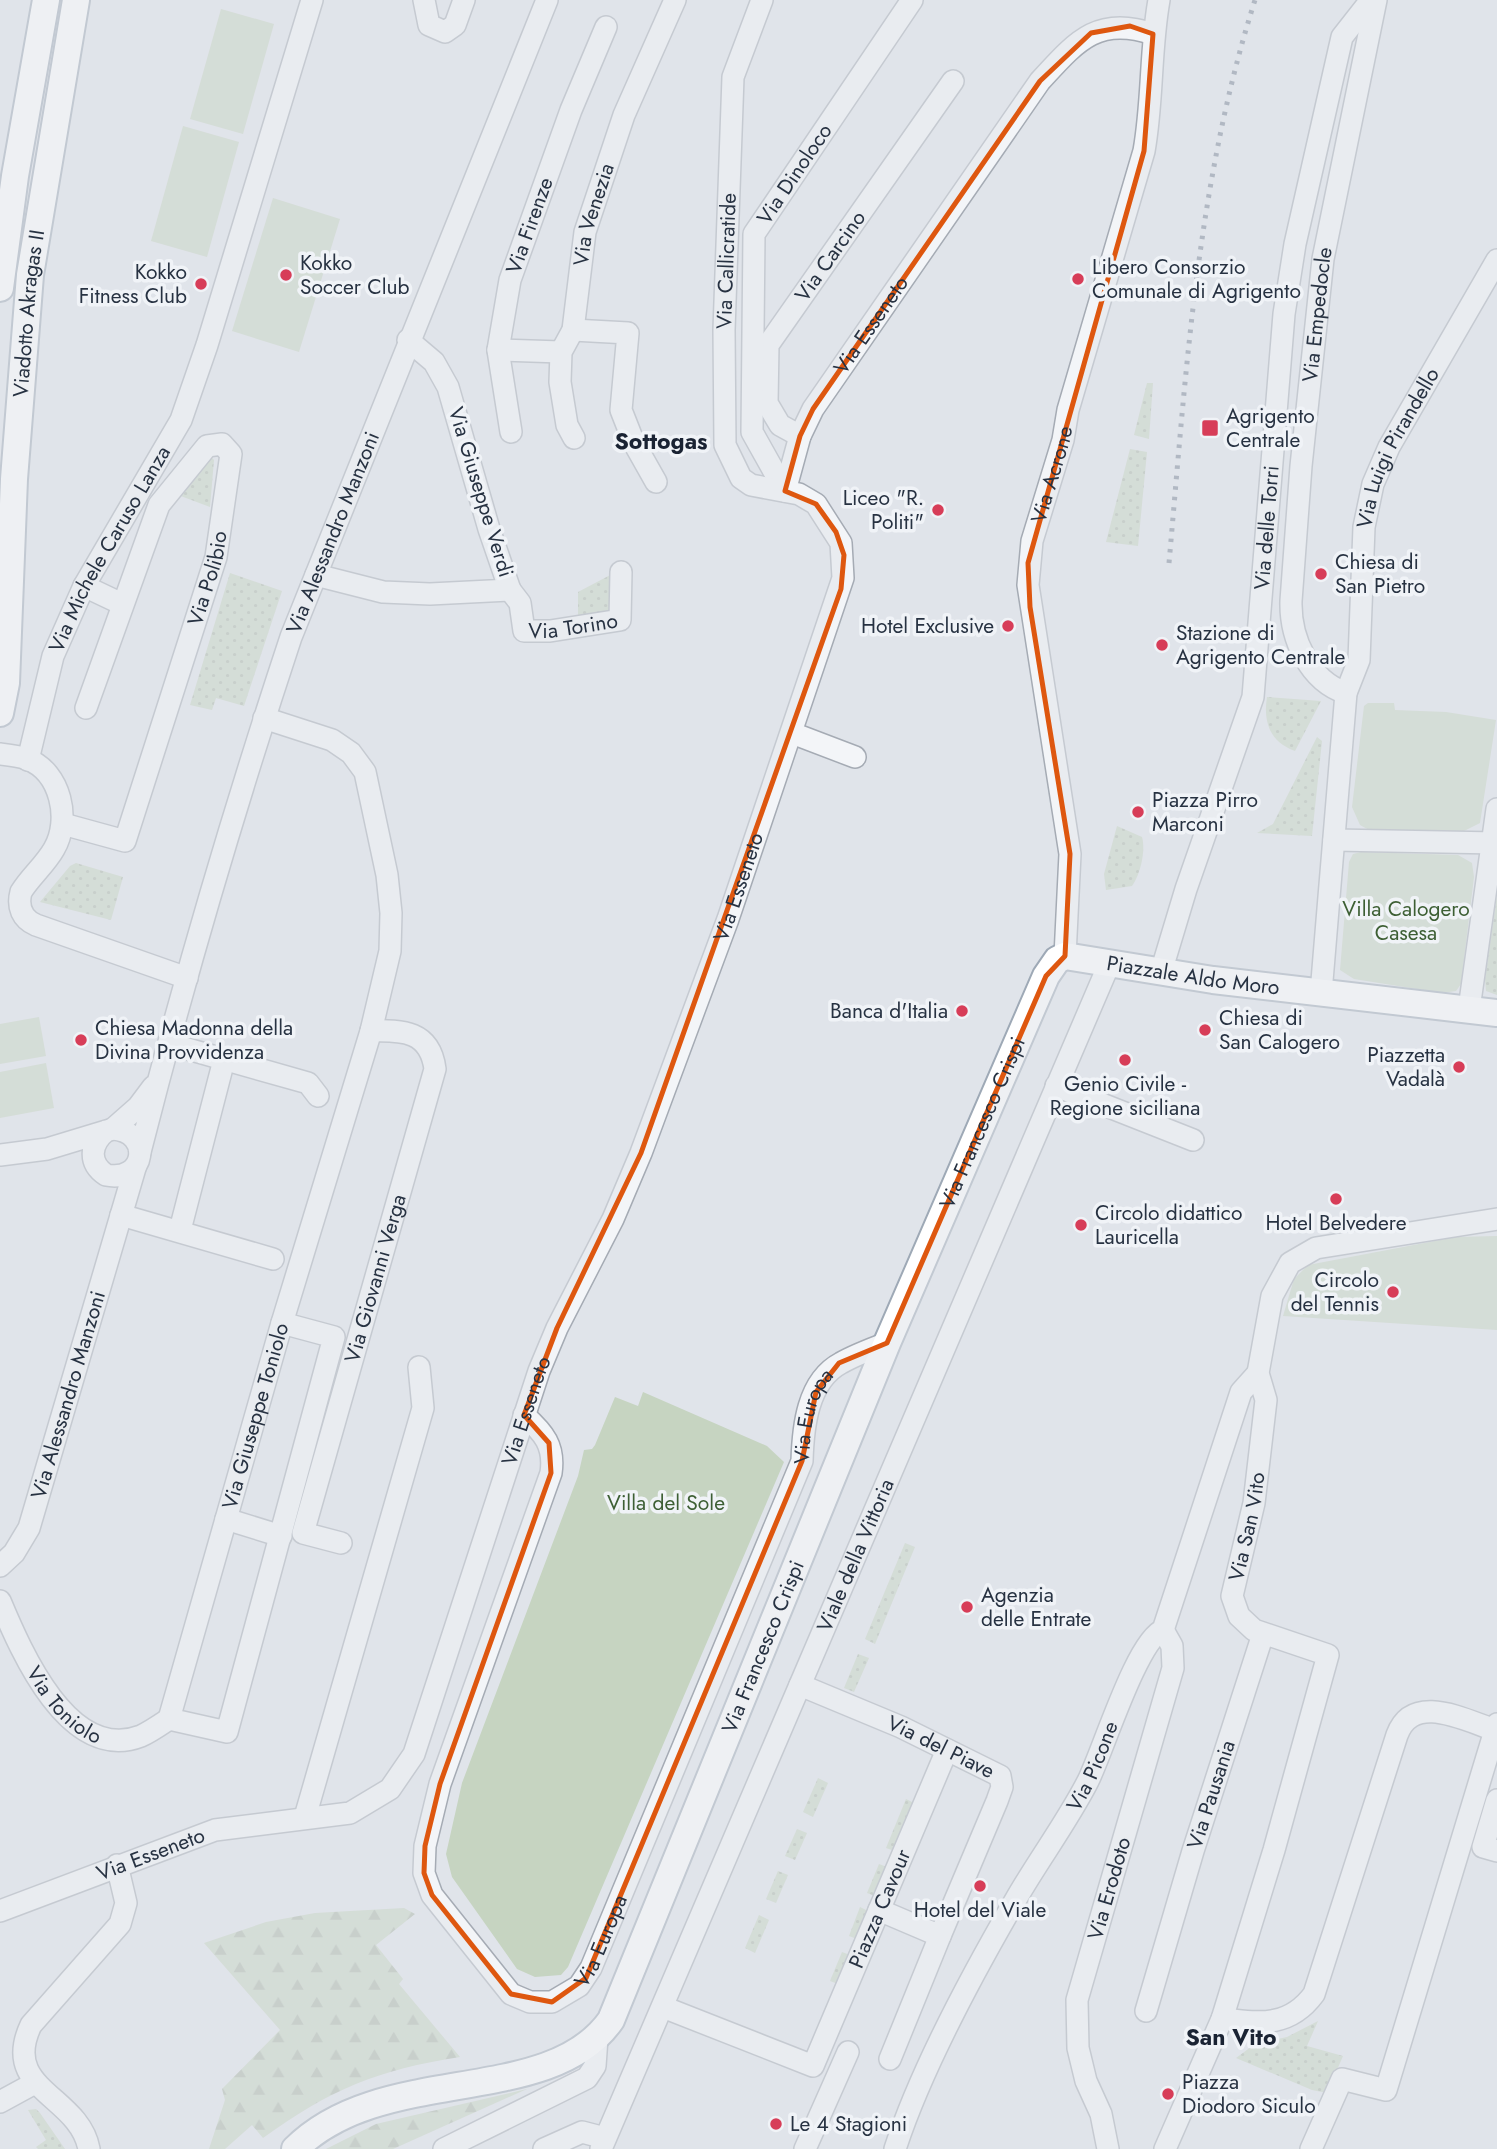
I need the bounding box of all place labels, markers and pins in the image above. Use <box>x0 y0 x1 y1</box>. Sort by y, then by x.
place label: Kokko Soccer Club <box>300 248 410 302</box>
place label: Libero Consorzio Comunale di Agrigento <box>1092 252 1301 306</box>
place label: Kokko Fitness Club <box>79 257 187 311</box>
marker: Kokko Soccer Club <box>278 267 294 283</box>
marker: Libero Consorzio Comunale di Agrigento <box>1070 271 1086 287</box>
marker: Kokko Fitness Club <box>193 276 209 292</box>
place label: Agrigento Centrale <box>1226 401 1315 455</box>
marker: Agrigento Centrale <box>1200 418 1220 438</box>
place label: Liceo "R. Politi" <box>843 483 924 537</box>
marker: Liceo "R. Politi" <box>930 502 946 518</box>
place label: Chiesa di San Pietro <box>1335 547 1425 601</box>
marker: Chiesa di San Pietro <box>1313 566 1329 582</box>
place label: Hotel Exclusive <box>861 611 994 641</box>
marker: Hotel Exclusive <box>1000 618 1016 634</box>
place label: Stazione di Agrigento Centrale <box>1176 618 1346 672</box>
marker: Stazione di Agrigento Centrale <box>1154 637 1170 653</box>
place label: Piazza Pirro Marconi <box>1152 785 1258 839</box>
marker: Piazza Pirro Marconi <box>1130 804 1146 820</box>
place label: Banca d'Italia <box>830 996 948 1026</box>
marker: Banca d'Italia <box>954 1003 970 1019</box>
place label: Chiesa di San Calogero <box>1219 1003 1340 1057</box>
place label: Chiesa Madonna della Divina Provvidenza <box>95 1013 293 1067</box>
marker: Chiesa di San Calogero <box>1197 1022 1213 1038</box>
marker: Chiesa Madonna della Divina Provvidenza <box>73 1032 89 1048</box>
place label: Piazzetta Vadalà <box>1367 1040 1445 1094</box>
marker: Genio Civile - Regione siciliana <box>1117 1052 1133 1068</box>
marker: Piazzetta Vadalà <box>1451 1059 1467 1075</box>
place label: Genio Civile - Regione siciliana <box>1050 1069 1200 1123</box>
marker: Hotel Belvedere <box>1328 1191 1344 1207</box>
place label: Circolo didattico Lauricella <box>1095 1198 1242 1252</box>
place label: Hotel Belvedere <box>1265 1208 1407 1238</box>
marker: Circolo didattico Lauricella <box>1073 1217 1089 1233</box>
place label: Circolo del Tennis <box>1291 1265 1379 1319</box>
marker: Circolo del Tennis <box>1385 1284 1401 1300</box>
place label: Agenzia delle Entrate <box>981 1580 1092 1634</box>
marker: Agenzia delle Entrate <box>959 1599 975 1615</box>
marker: Hotel del Viale <box>972 1878 988 1894</box>
place label: Hotel del Viale <box>914 1895 1046 1925</box>
place label: Piazza Diodoro Siculo <box>1182 2067 1316 2121</box>
marker: Piazza Diodoro Siculo <box>1160 2086 1176 2102</box>
place label: Le 4 Stagioni <box>790 2109 907 2139</box>
marker: Le 4 Stagioni <box>768 2116 784 2132</box>

